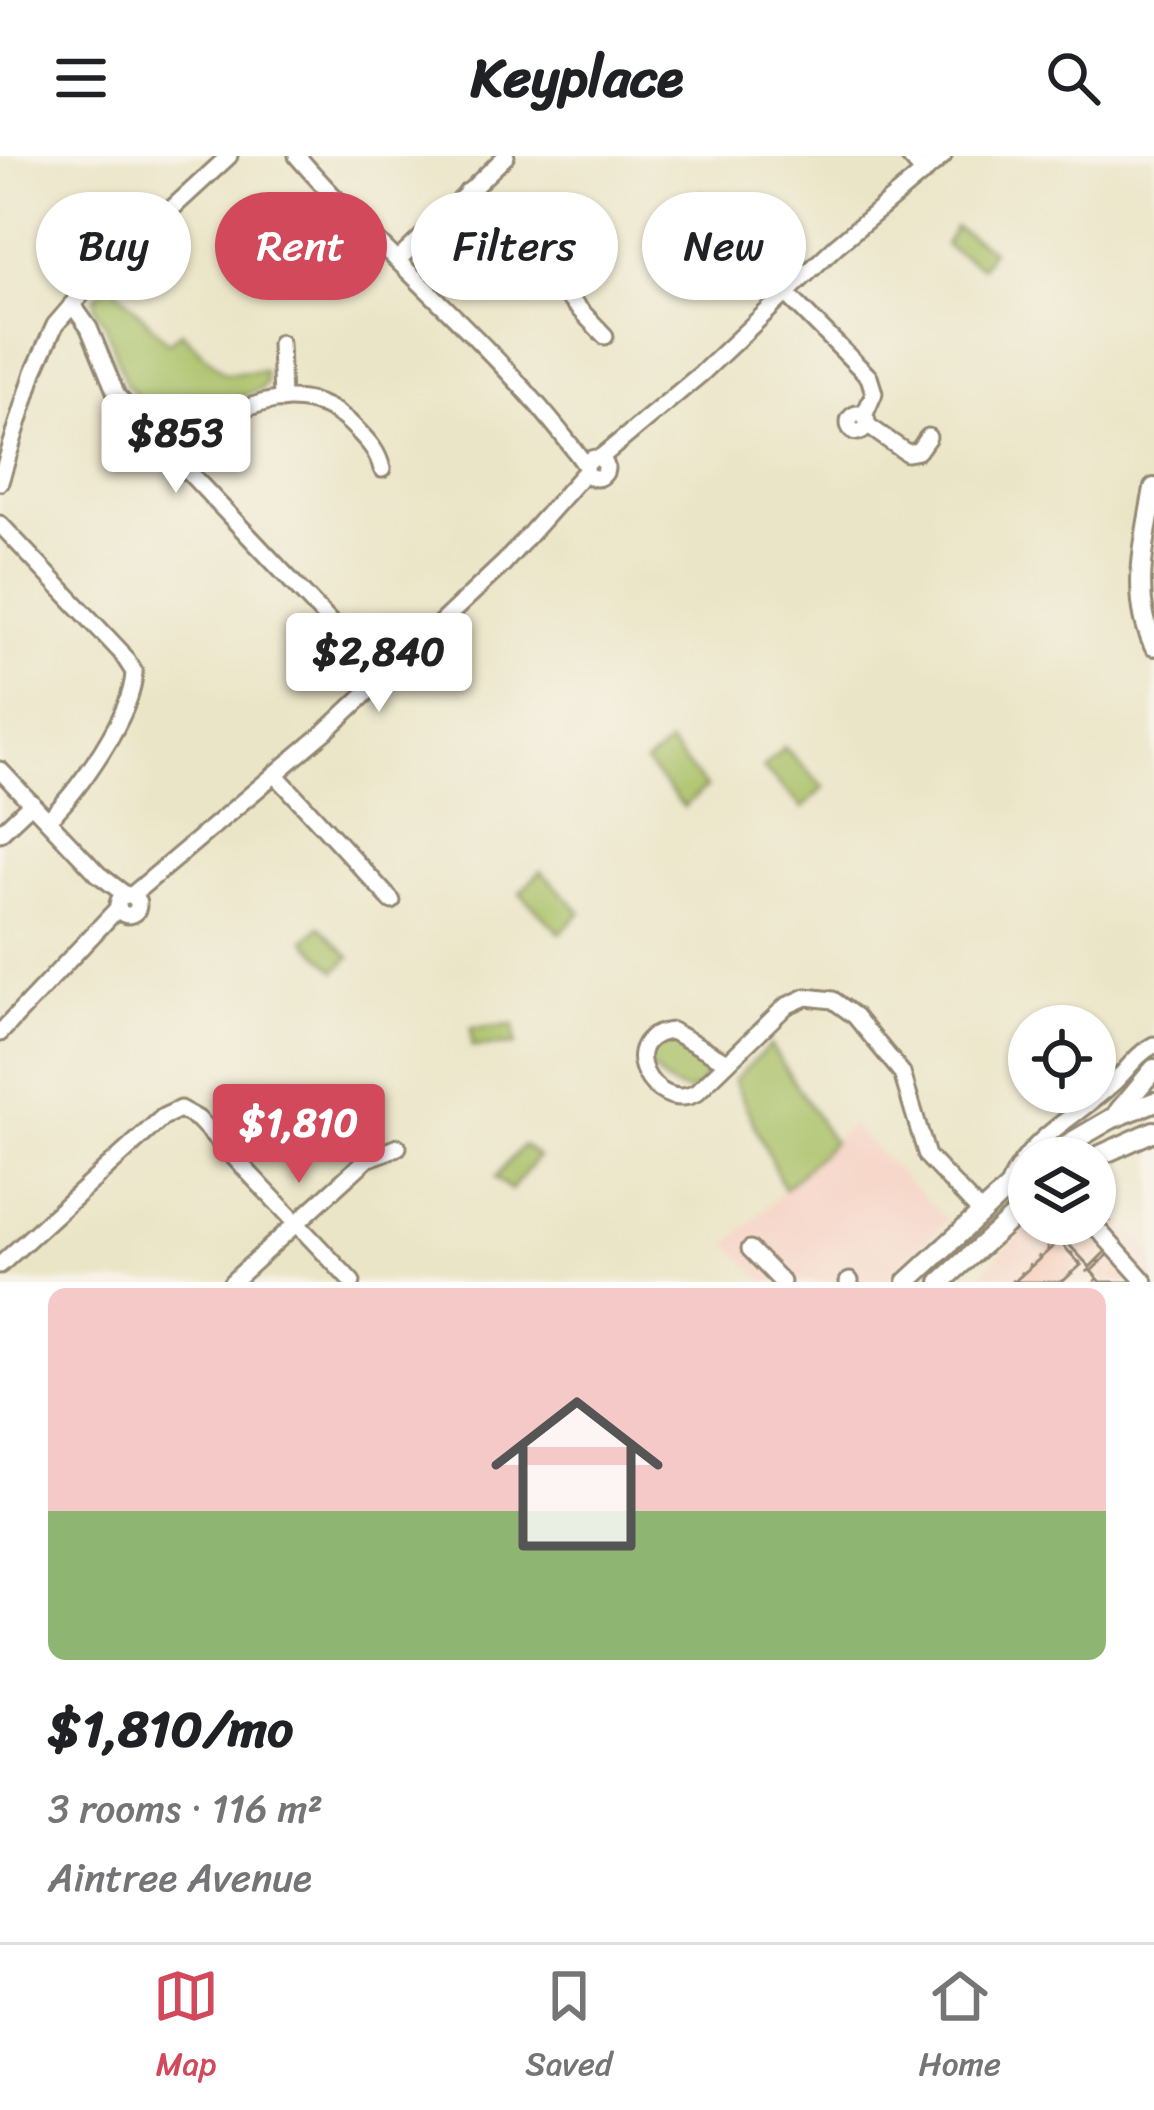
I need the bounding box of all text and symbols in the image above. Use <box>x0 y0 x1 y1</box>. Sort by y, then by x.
text: Keyplace <box>471 30 683 126</box>
icon: menu <box>48 45 114 111</box>
icon: search <box>1040 45 1106 111</box>
chip: Buy <box>36 192 191 300</box>
chip: Rent <box>215 192 387 300</box>
chip: Filters <box>411 192 618 300</box>
chip: New <box>642 192 806 300</box>
pin: $853 <box>105 394 247 496</box>
text: $853 <box>128 398 224 467</box>
pin: $2,840 <box>281 613 477 715</box>
text: $2,840 <box>313 617 445 686</box>
map controls <box>1008 1005 1116 1245</box>
button: locate <box>1008 1005 1116 1113</box>
pin: $1,810 <box>201 1084 397 1186</box>
text: $1,810 <box>240 1088 358 1157</box>
button: layers <box>1008 1137 1116 1245</box>
icon: home <box>469 1366 685 1582</box>
text: $1,810/mo <box>48 1684 293 1774</box>
text: 3 rooms · 116 m² <box>48 1774 323 1843</box>
text: Aintree Avenue <box>48 1843 312 1912</box>
tab: Map <box>153 1963 219 2093</box>
tab: Saved <box>525 1963 612 2093</box>
tab: Home <box>918 1963 1001 2093</box>

